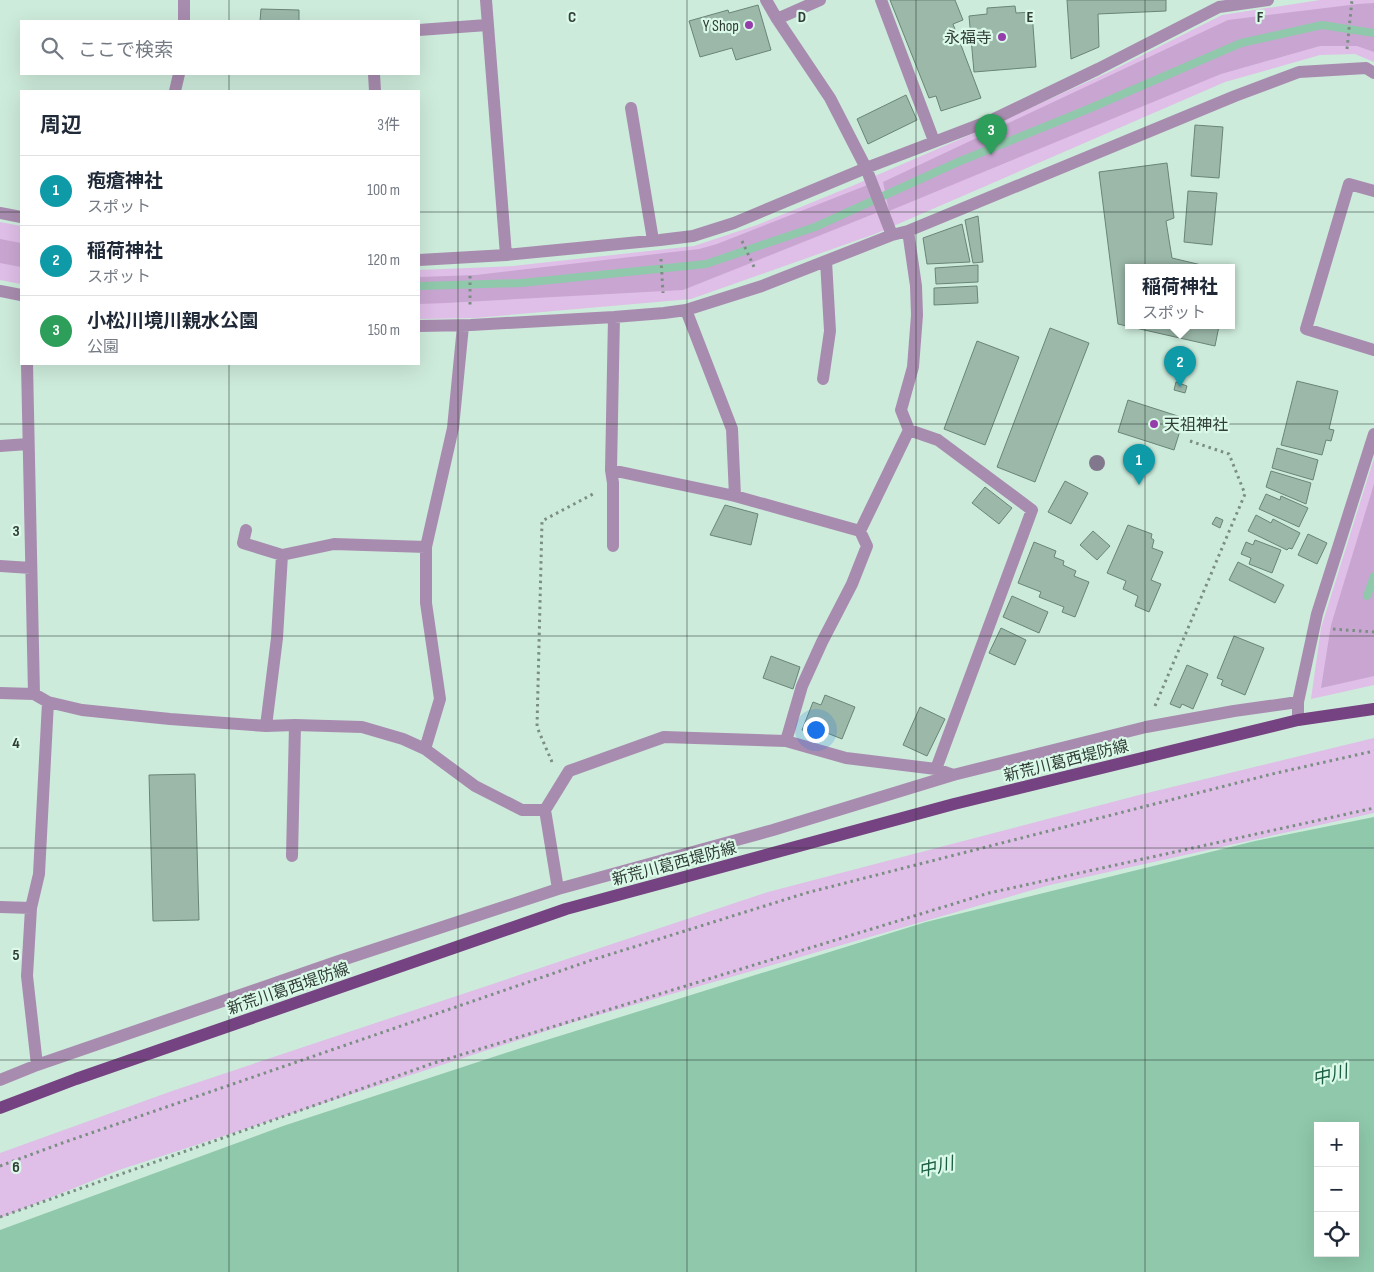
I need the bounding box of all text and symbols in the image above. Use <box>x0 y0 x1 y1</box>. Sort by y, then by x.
text: C <box>568 8 576 27</box>
text: D <box>798 8 806 27</box>
text: E <box>1027 8 1034 27</box>
text: F <box>1257 8 1264 27</box>
place label: Y Shop <box>703 17 739 36</box>
marker: Y Shop <box>743 19 755 31</box>
search box <box>20 20 420 75</box>
place label: 永福寺 <box>944 29 992 48</box>
marker: 永福寺 <box>996 31 1008 43</box>
icon: search <box>38 34 66 62</box>
text: ここで検索 <box>78 39 173 62</box>
text: 周辺 <box>40 113 82 138</box>
pin: 3 <box>975 114 1007 155</box>
text: 3件 <box>377 116 400 135</box>
text: 疱瘡神社 <box>87 170 163 193</box>
text: 1 <box>53 181 59 200</box>
text: 100 m <box>367 181 400 200</box>
text: スポット <box>87 198 151 217</box>
text: 稲荷神社 <box>87 240 163 263</box>
text: 2 <box>52 251 60 270</box>
text: 120 m <box>368 251 400 270</box>
popup <box>1125 264 1235 329</box>
text: スポット <box>87 268 151 287</box>
text: 稲荷神社 <box>1142 276 1218 299</box>
text: スポット <box>1142 304 1206 323</box>
text: 小松川境川親水公園 <box>87 310 258 333</box>
text: 3 <box>52 321 60 340</box>
text: 150 m <box>368 321 400 340</box>
text: 公園 <box>87 338 119 357</box>
pin: 2 <box>1164 346 1196 387</box>
place label: 天祖神社 <box>1164 416 1228 435</box>
marker: 天祖神社 <box>1148 418 1160 430</box>
pin: 1 <box>1123 444 1155 485</box>
text: 3 <box>12 522 20 541</box>
your location <box>803 717 829 743</box>
text: 4 <box>12 734 20 753</box>
street label: 新荒川葛西堤防線 <box>1002 737 1131 786</box>
street label: 新荒川葛西堤防線 <box>610 839 739 890</box>
text: 5 <box>12 946 20 965</box>
street label: 新荒川葛西堤防線 <box>225 960 352 1019</box>
water label: 中川 <box>1310 1061 1352 1090</box>
map controls <box>1314 1122 1359 1257</box>
button: + <box>1314 1122 1359 1167</box>
water label: 中川 <box>916 1153 958 1182</box>
text: 6 <box>12 1158 20 1177</box>
button: − <box>1314 1167 1359 1212</box>
button: locate <box>1314 1212 1359 1257</box>

